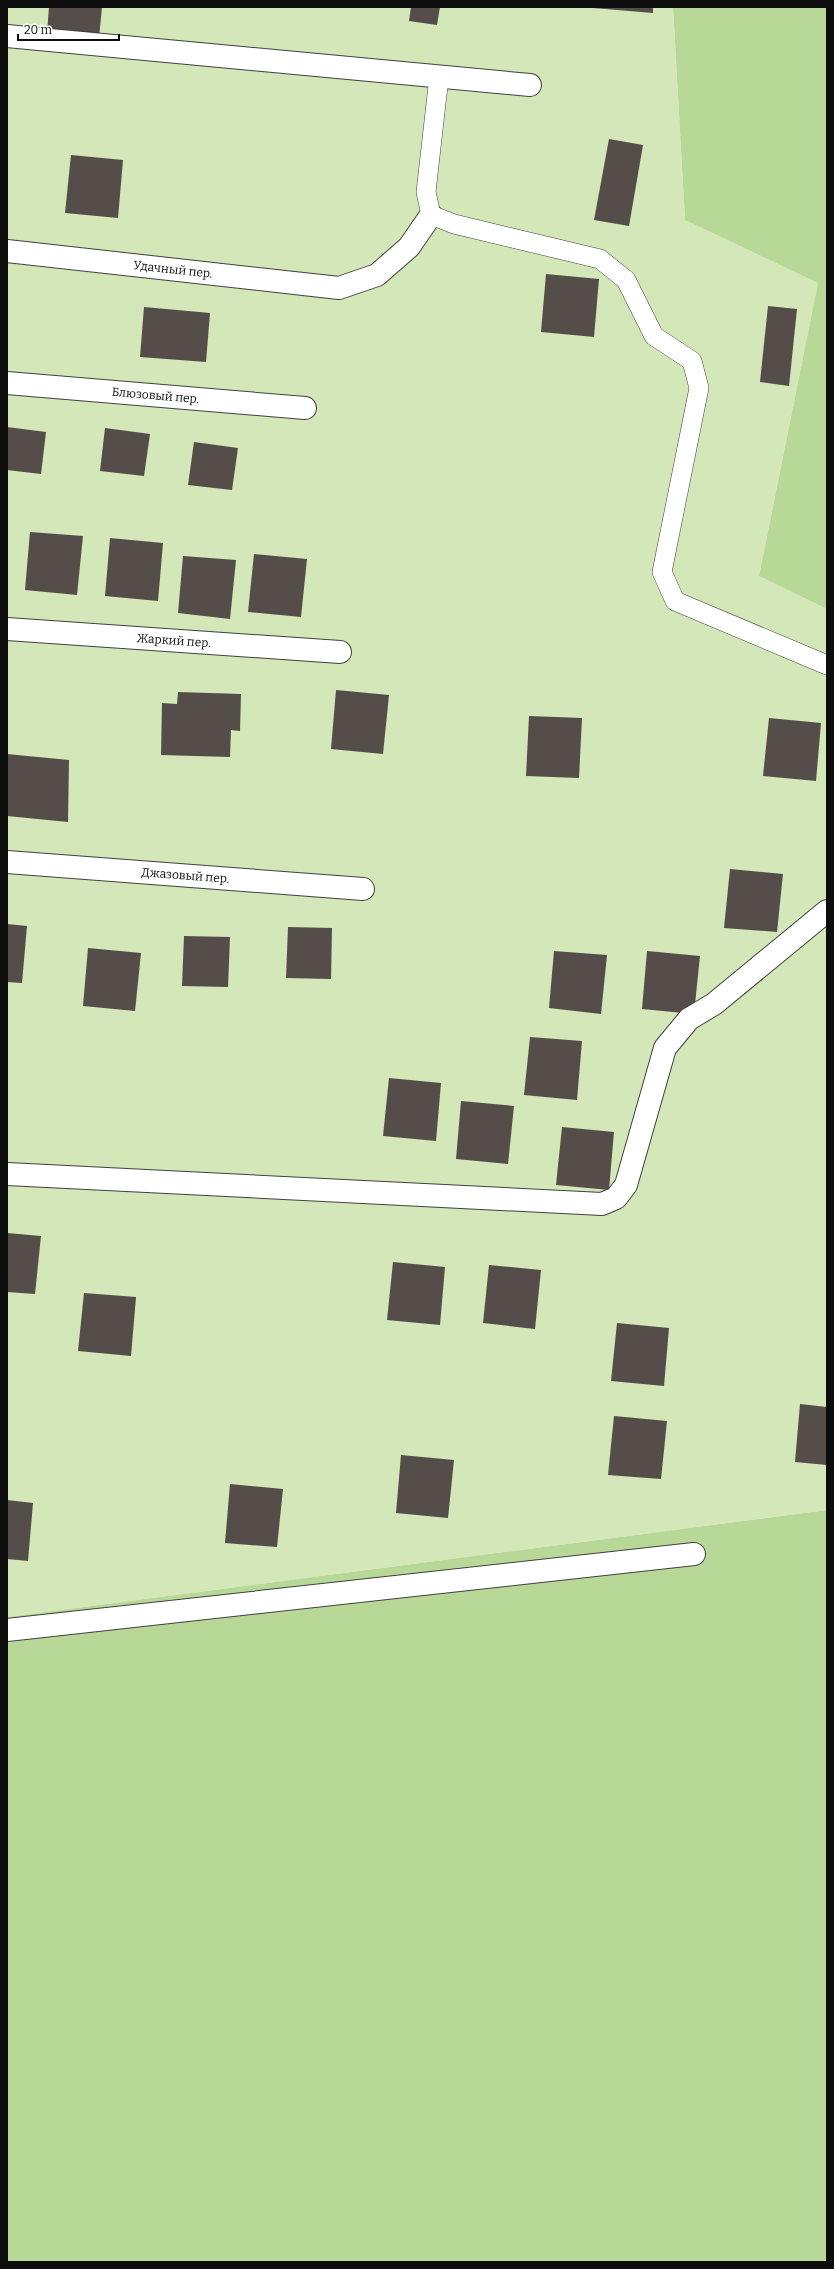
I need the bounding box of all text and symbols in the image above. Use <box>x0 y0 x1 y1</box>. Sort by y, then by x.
scale bar <box>18 16 119 42</box>
text: 20 m <box>24 23 53 37</box>
street label: Удачный пер. <box>133 258 213 281</box>
street label: Блюзовый пер. <box>111 385 200 406</box>
street label: Жаркий пер. <box>136 631 211 650</box>
street label: Джазовый пер. <box>141 865 230 886</box>

